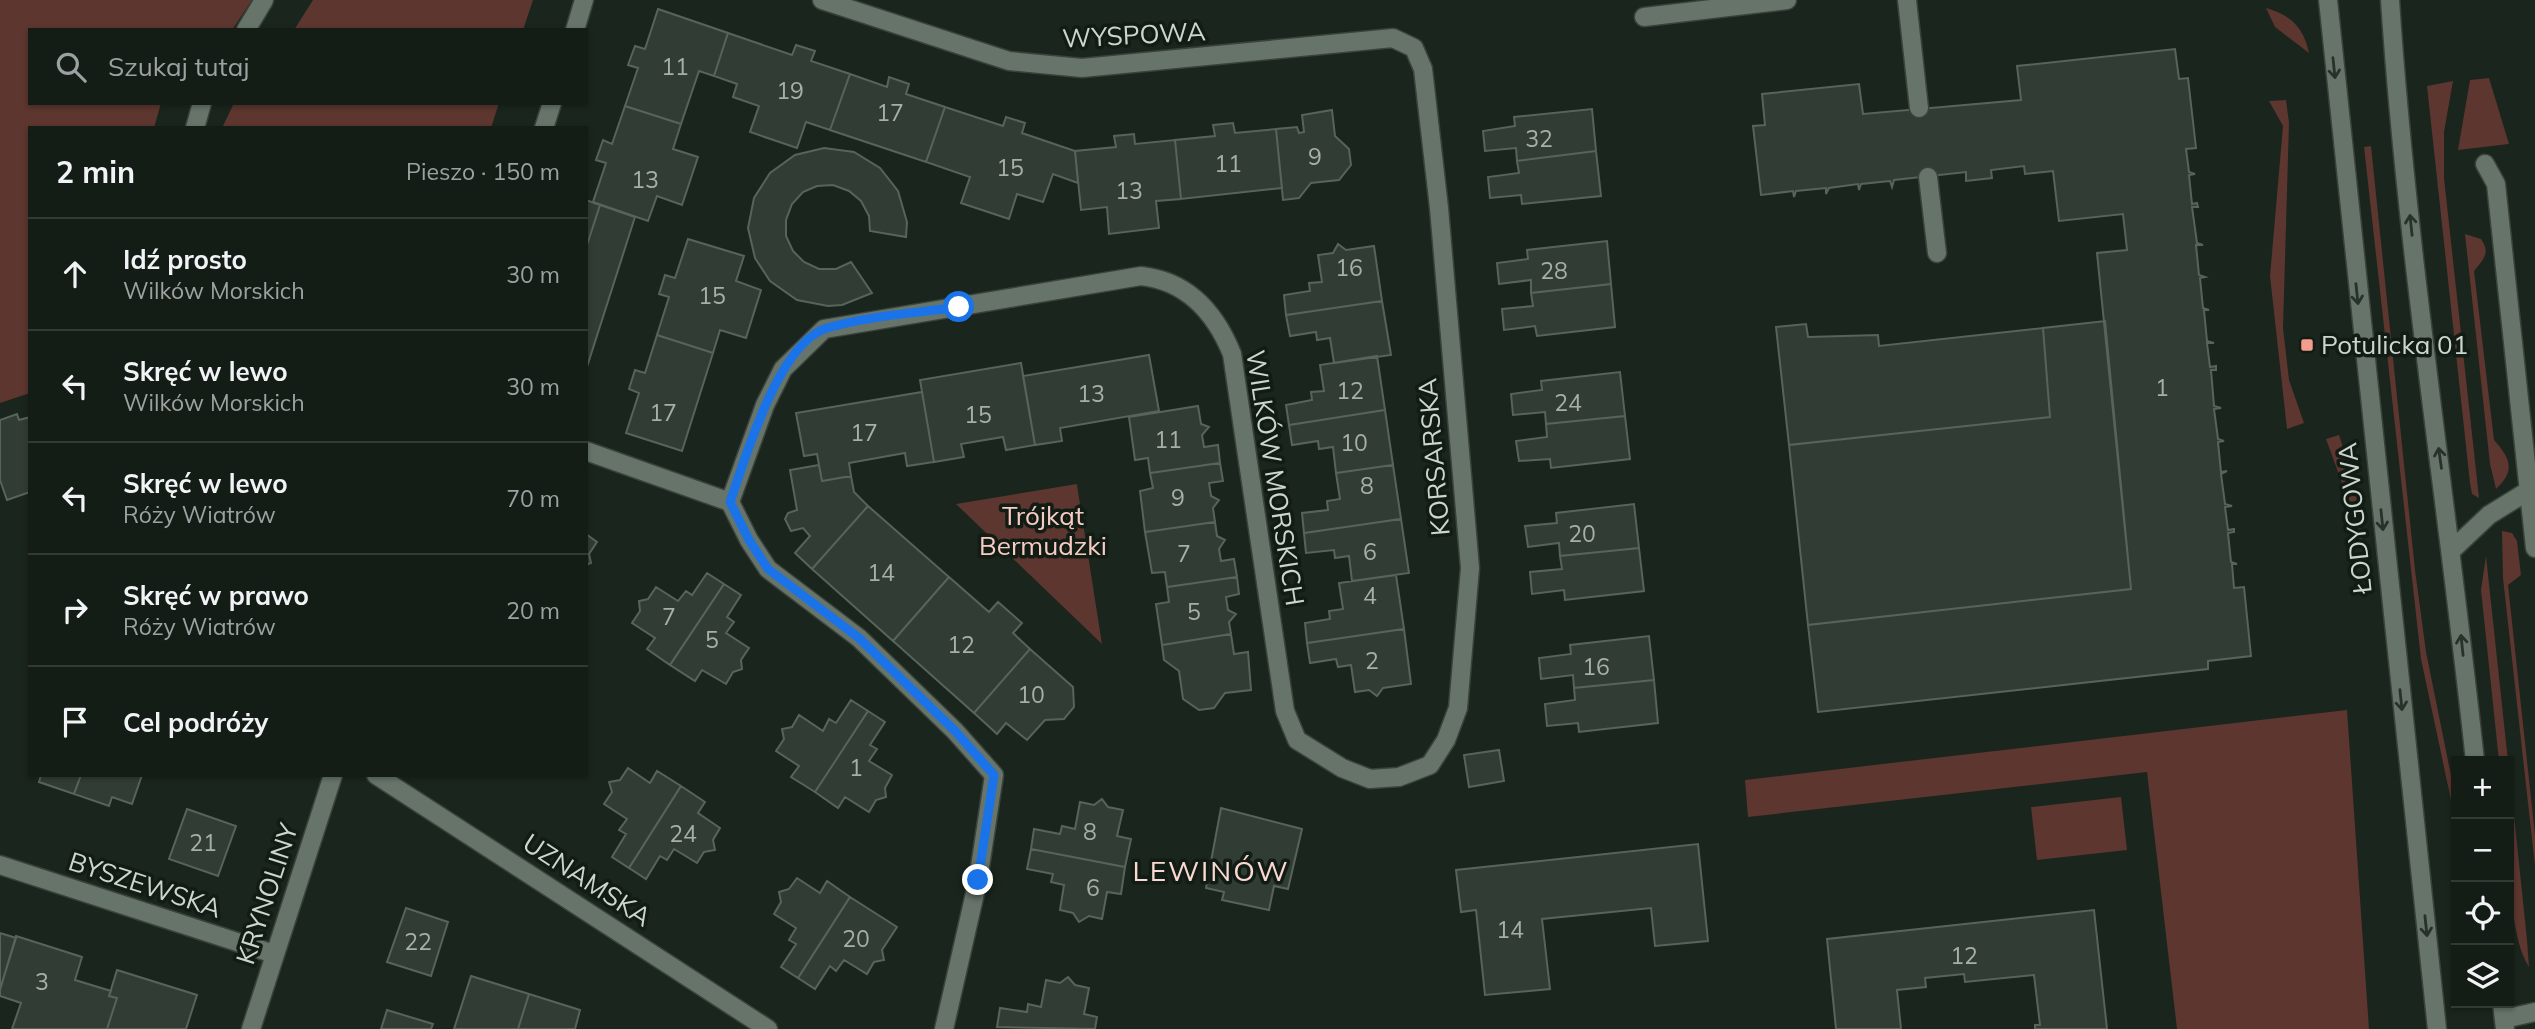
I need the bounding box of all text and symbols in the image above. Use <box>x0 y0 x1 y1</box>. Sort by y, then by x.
street label: WYSPOWA <box>1061 14 1206 55</box>
search box <box>28 28 588 105</box>
icon: search <box>52 48 90 86</box>
text: Szukaj tutaj <box>108 50 250 83</box>
house number: 11 <box>661 52 689 81</box>
one-way arrow <box>2327 56 2340 79</box>
house number: 19 <box>776 76 804 105</box>
house number: 17 <box>876 98 904 127</box>
house number: 32 <box>1525 124 1553 153</box>
house number: 9 <box>1308 142 1322 171</box>
house number: 11 <box>1214 149 1242 178</box>
text: 2 min <box>56 153 135 191</box>
house number: 15 <box>996 153 1024 182</box>
text: Pieszo · 150 m <box>406 157 560 186</box>
house number: 13 <box>631 165 659 194</box>
house number: 13 <box>1115 176 1143 205</box>
one-way arrow <box>2404 214 2417 236</box>
text: Idź prosto <box>123 243 247 276</box>
house number: 16 <box>1335 253 1363 282</box>
icon: ahead <box>56 255 94 293</box>
house number: 28 <box>1540 256 1568 285</box>
text: 30 m <box>506 260 560 289</box>
text: Wilków Morskich <box>123 276 305 305</box>
house number: 15 <box>698 281 726 310</box>
one-way arrow <box>2351 282 2364 305</box>
route start <box>943 291 974 322</box>
place label: Potulicka 01 <box>2321 328 2468 361</box>
marker: Potulicka 01 <box>2299 337 2315 353</box>
street label: WILKÓW MORSKICH <box>1239 348 1312 608</box>
text: Skręć w lewo <box>123 355 288 388</box>
icon: left <box>56 367 94 405</box>
text: 30 m <box>506 372 560 401</box>
house number: 1 <box>2155 373 2169 402</box>
house number: 12 <box>1336 376 1364 405</box>
street label: KORSARSKA <box>1410 377 1457 537</box>
house number: 13 <box>1077 379 1105 408</box>
text: Wilków Morskich <box>123 388 305 417</box>
house number: 24 <box>1554 388 1582 417</box>
house number: 17 <box>649 398 677 427</box>
house number: 15 <box>964 400 992 429</box>
house number: 17 <box>850 418 878 447</box>
house number: 11 <box>1154 425 1182 454</box>
house number: 10 <box>1340 428 1368 457</box>
street label: ŁODYGOWA <box>2330 441 2379 596</box>
one-way arrow <box>2433 448 2446 470</box>
text: Skręć w lewo <box>123 467 288 500</box>
house number: 8 <box>1360 471 1374 500</box>
icon: left <box>56 479 94 517</box>
house number: 9 <box>1171 483 1185 512</box>
text: 70 m <box>506 484 560 513</box>
park label: Trójkąt Bermudzki <box>979 499 1107 562</box>
text: Róży Wiatrów <box>123 500 276 529</box>
one-way arrow <box>2375 509 2388 531</box>
house number: 20 <box>1568 519 1596 548</box>
house number: 6 <box>1363 537 1377 566</box>
house number: 7 <box>1177 539 1191 568</box>
house number: 14 <box>867 558 895 587</box>
text: Skręć w prawo <box>123 579 309 612</box>
house number: 4 <box>1363 581 1377 610</box>
icon: right <box>56 591 94 629</box>
text: 20 m <box>506 596 560 625</box>
house number: 5 <box>1187 597 1201 626</box>
house number: 7 <box>662 602 676 631</box>
text: Róży Wiatrów <box>123 612 276 641</box>
house number: 5 <box>705 625 719 654</box>
house number: 12 <box>947 630 975 659</box>
one-way arrow <box>2456 634 2469 656</box>
house number: 2 <box>1365 646 1379 675</box>
house number: 16 <box>1582 652 1610 681</box>
house number: 10 <box>1017 680 1045 709</box>
one-way arrow <box>2395 688 2408 711</box>
icon: arrive <box>56 703 94 741</box>
text: Cel podróży <box>123 706 268 739</box>
house number: 1 <box>849 753 863 782</box>
map controls <box>2451 756 2514 1008</box>
button: + <box>2451 756 2514 819</box>
house number: 8 <box>1083 817 1097 846</box>
street label: KRYNOLINY <box>228 818 305 968</box>
house number: 24 <box>669 819 697 848</box>
button: − <box>2451 819 2514 882</box>
street label: UZNAMSKA <box>517 826 658 933</box>
house number: 21 <box>189 828 217 857</box>
street label: BYSZEWSKA <box>65 844 226 925</box>
district label: LEWINÓW <box>1132 853 1290 888</box>
route end <box>962 864 993 895</box>
house number: 6 <box>1086 873 1100 902</box>
button: locate <box>2451 882 2514 945</box>
one-way arrow <box>2420 914 2433 937</box>
house number: 14 <box>1496 915 1524 944</box>
house number: 20 <box>842 924 870 953</box>
house number: 22 <box>404 927 432 956</box>
house number: 12 <box>1950 941 1978 970</box>
button: layers <box>2451 945 2514 1008</box>
house number: 3 <box>35 967 49 996</box>

